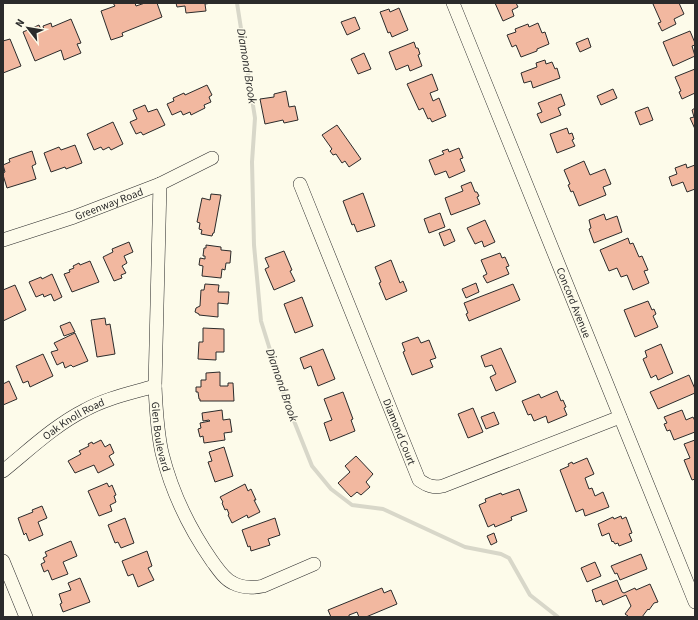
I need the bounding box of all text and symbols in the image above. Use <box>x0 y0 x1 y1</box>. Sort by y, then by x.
north arrow <box>8 8 48 48</box>
text: N <box>12 16 28 30</box>
water label: Diamond Brook <box>232 27 261 105</box>
street label: Greenway Road <box>73 184 145 224</box>
street label: Concord Avenue <box>553 265 595 341</box>
water label: Diamond Brook <box>261 346 302 424</box>
street label: Oak Knoll Road <box>39 395 107 444</box>
street label: Diamond Court <box>379 397 419 468</box>
street label: Glen Boulevard <box>148 401 174 473</box>

